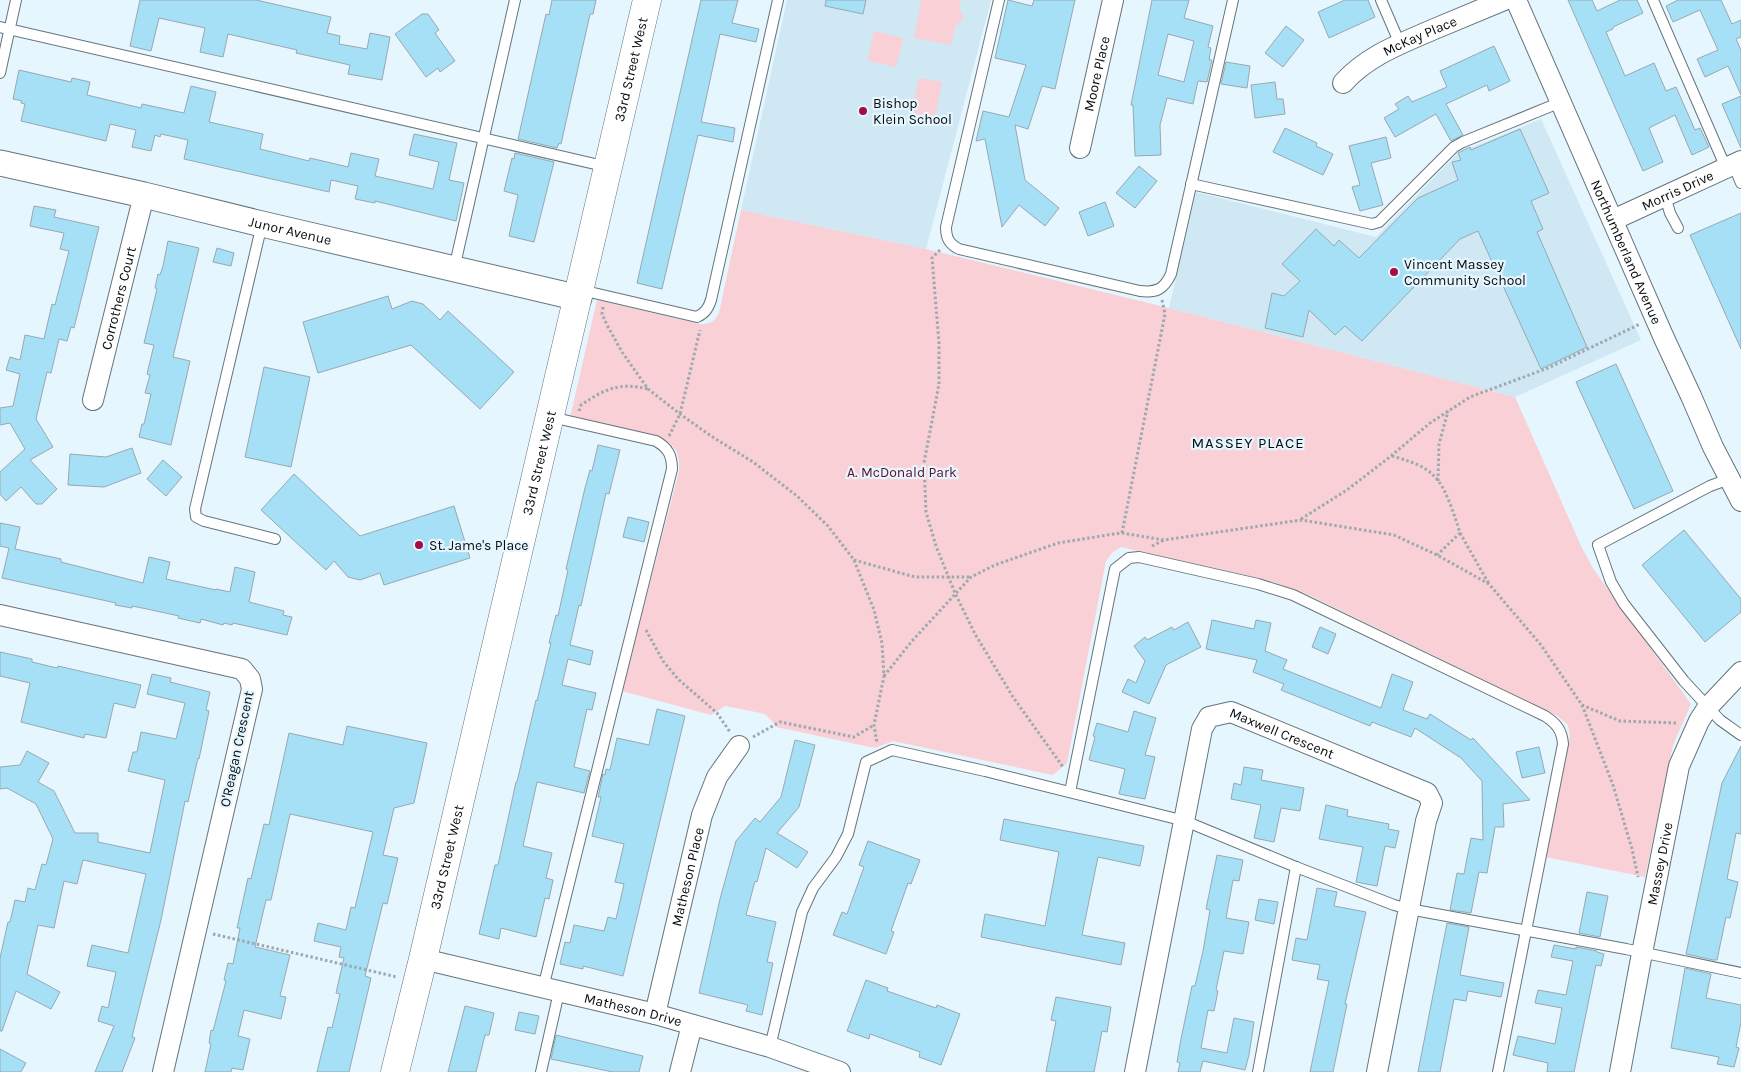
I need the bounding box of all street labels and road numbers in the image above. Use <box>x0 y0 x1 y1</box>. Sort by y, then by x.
street label: McKay Place <box>1380 12 1459 60</box>
street label: 33rd Street West <box>610 15 651 123</box>
street label: Moore Place <box>1080 35 1113 113</box>
street label: Morris Drive <box>1639 166 1716 214</box>
street label: Northumberland Avenue <box>1587 177 1665 327</box>
street label: Junor Avenue <box>247 213 333 249</box>
street label: Corrothers Court <box>97 245 139 351</box>
street label: 33rd Street West <box>518 409 559 517</box>
street label: O'Reagan Crescent <box>216 689 258 809</box>
street label: Maxwell Crescent <box>1227 704 1337 762</box>
street label: 33rd Street West <box>426 803 467 911</box>
street label: Massey Drive <box>1643 821 1676 907</box>
street label: Matheson Place <box>668 826 707 928</box>
street label: Matheson Drive <box>583 989 684 1030</box>

